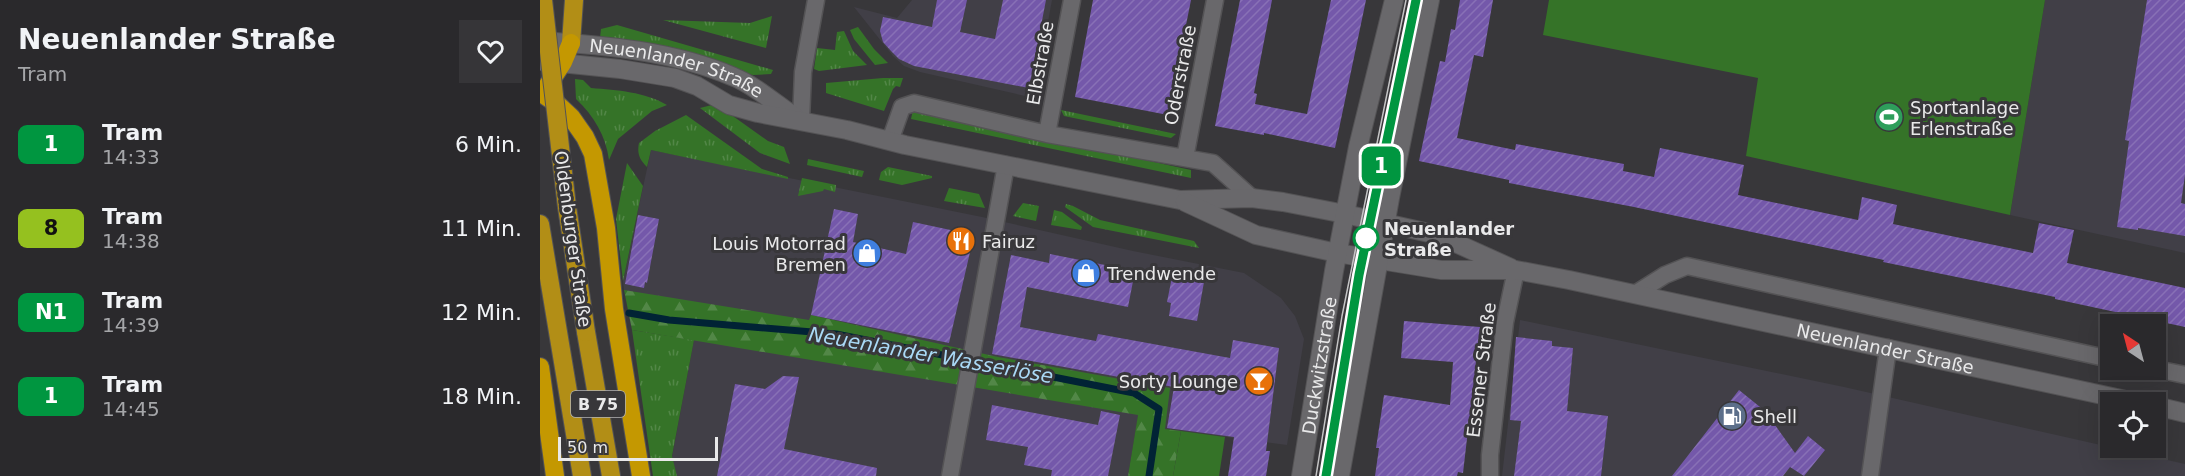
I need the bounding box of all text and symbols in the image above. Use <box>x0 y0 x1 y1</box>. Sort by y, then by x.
street label: Elbstraße <box>1022 19 1058 107</box>
button: heart <box>459 20 522 83</box>
text: Neuenlander Straße <box>18 23 336 56</box>
street label: Oderstraße <box>1160 23 1200 127</box>
street label: Neuenlander Straße <box>588 34 768 102</box>
text: Tram <box>18 62 67 86</box>
place label: Sportanlage Erlenstraße <box>1910 97 2019 139</box>
sports icon: Sportanlage Erlenstraße <box>1873 101 1905 133</box>
text: Tram <box>102 120 163 145</box>
text: 1 <box>44 132 58 156</box>
text: 6 Min. <box>455 132 522 157</box>
text: 14:33 <box>102 145 160 169</box>
line badge: 1 <box>1362 146 1400 186</box>
street label: Oldenburger Straße <box>550 149 596 329</box>
text: 1 <box>1374 154 1388 178</box>
text: Tram <box>102 204 163 229</box>
text: 8 <box>44 216 58 240</box>
text: 11 Min. <box>441 216 522 241</box>
place label: Neuenlander Straße <box>1384 218 1514 260</box>
restaurant icon: Fairuz <box>945 225 977 257</box>
marker: Neuenlander Straße <box>1353 225 1379 251</box>
text: 14:38 <box>102 229 160 253</box>
place label: Fairuz <box>982 231 1035 252</box>
place label: Louis Motorrad Bremen <box>712 233 846 275</box>
shop icon: Louis Motorrad Bremen <box>851 237 883 269</box>
shop icon: Trendwende <box>1070 257 1102 289</box>
place label: Trendwende <box>1106 263 1216 284</box>
text: Tram <box>102 288 163 313</box>
street label: Duckwitzstraße <box>1297 295 1340 436</box>
text: N1 <box>35 300 67 324</box>
text: 12 Min. <box>441 300 522 325</box>
street label: Essener Straße <box>1462 301 1500 439</box>
text: 14:39 <box>102 313 160 337</box>
north arrow <box>2100 314 2166 380</box>
map controls <box>2100 314 2166 458</box>
street label: Neuenlander Straße <box>1795 319 1976 378</box>
water label: Neuenlander Wasserlöse <box>807 322 1055 388</box>
bar icon: Sorty Lounge <box>1243 365 1275 397</box>
place label: Sorty Lounge <box>1119 371 1238 392</box>
text: Tram <box>102 372 163 397</box>
text: 1 <box>44 384 58 408</box>
text: 18 Min. <box>441 384 522 409</box>
road number: B 75 <box>571 391 625 417</box>
button: locate <box>2100 392 2166 458</box>
text: 14:45 <box>102 397 160 421</box>
fuel station icon: Shell <box>1716 400 1748 432</box>
place label: Shell <box>1753 406 1797 427</box>
scale bar <box>558 434 718 462</box>
text: 50 m <box>567 438 608 457</box>

